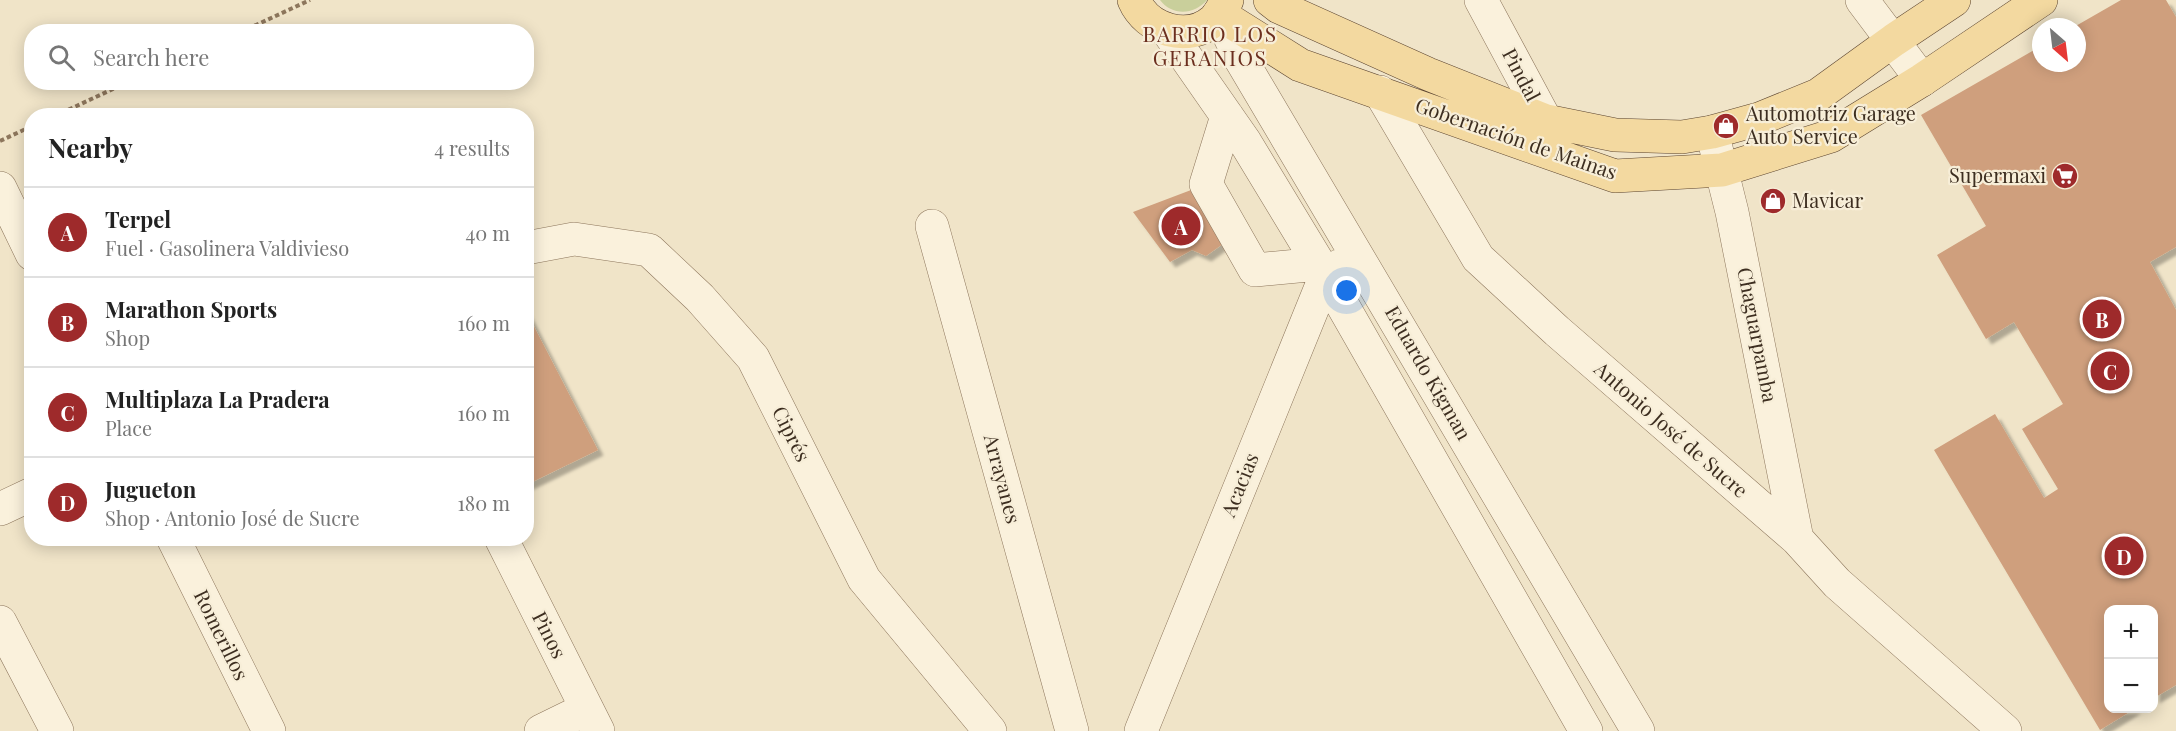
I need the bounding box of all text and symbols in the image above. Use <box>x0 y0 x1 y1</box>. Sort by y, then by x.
north arrow <box>2032 18 2086 72</box>
district label: BARRIO LOS GERANIOS <box>1143 19 1277 71</box>
search box <box>24 24 534 90</box>
icon: search <box>45 41 78 74</box>
text: Search here <box>93 42 209 72</box>
street label: Pindal <box>1497 43 1548 106</box>
street label: Gobernación de Mainas <box>1412 90 1621 185</box>
place label: Automotriz Garage Auto Service <box>1745 99 1916 149</box>
shop icon: Automotriz Garage Auto Service <box>1711 111 1741 141</box>
text: Nearby <box>48 130 133 165</box>
text: 4 results <box>434 134 510 161</box>
place label: Supermaxi <box>1949 161 2046 188</box>
supermarket icon: Supermaxi <box>2050 161 2080 191</box>
shop icon: Mavicar <box>1758 186 1788 216</box>
place label: Mavicar <box>1792 186 1863 213</box>
text: Terpel <box>105 204 171 234</box>
pin: A <box>1162 204 1200 248</box>
text: A <box>61 219 74 246</box>
text: 40 m <box>465 219 510 246</box>
text: Fuel · Gasolinera Valdivieso <box>105 234 349 261</box>
street label: Chaguarpamba <box>1732 265 1785 405</box>
your location <box>1332 276 1361 305</box>
text: Marathon Sports <box>105 294 277 324</box>
pin: B <box>2082 296 2122 342</box>
street label: Eduardo Kigman <box>1380 300 1479 444</box>
text: B <box>61 309 74 336</box>
text: 160 m <box>458 309 510 336</box>
text: Shop <box>105 324 150 351</box>
pin: C <box>2090 348 2130 394</box>
street label: Antonio José de Sucre <box>1589 354 1754 503</box>
text: Multiplaza La Pradera <box>105 384 330 414</box>
text: C <box>60 399 75 426</box>
text: 160 m <box>458 399 510 426</box>
street label: Ciprés <box>767 401 818 466</box>
text: Place <box>105 414 152 441</box>
street label: Arrayanes <box>978 430 1028 526</box>
street label: Acacias <box>1213 448 1264 521</box>
text: Jugueton <box>105 474 196 504</box>
text: D <box>60 489 75 516</box>
text: 180 m <box>457 489 510 516</box>
text: Shop · Antonio José de Sucre <box>105 504 360 531</box>
pin: D <box>2104 534 2144 578</box>
street label: Romerillos <box>189 585 256 684</box>
map controls <box>2104 605 2158 713</box>
button: + <box>2104 605 2158 659</box>
street label: Pinos <box>527 606 574 662</box>
button: − <box>2104 659 2158 713</box>

